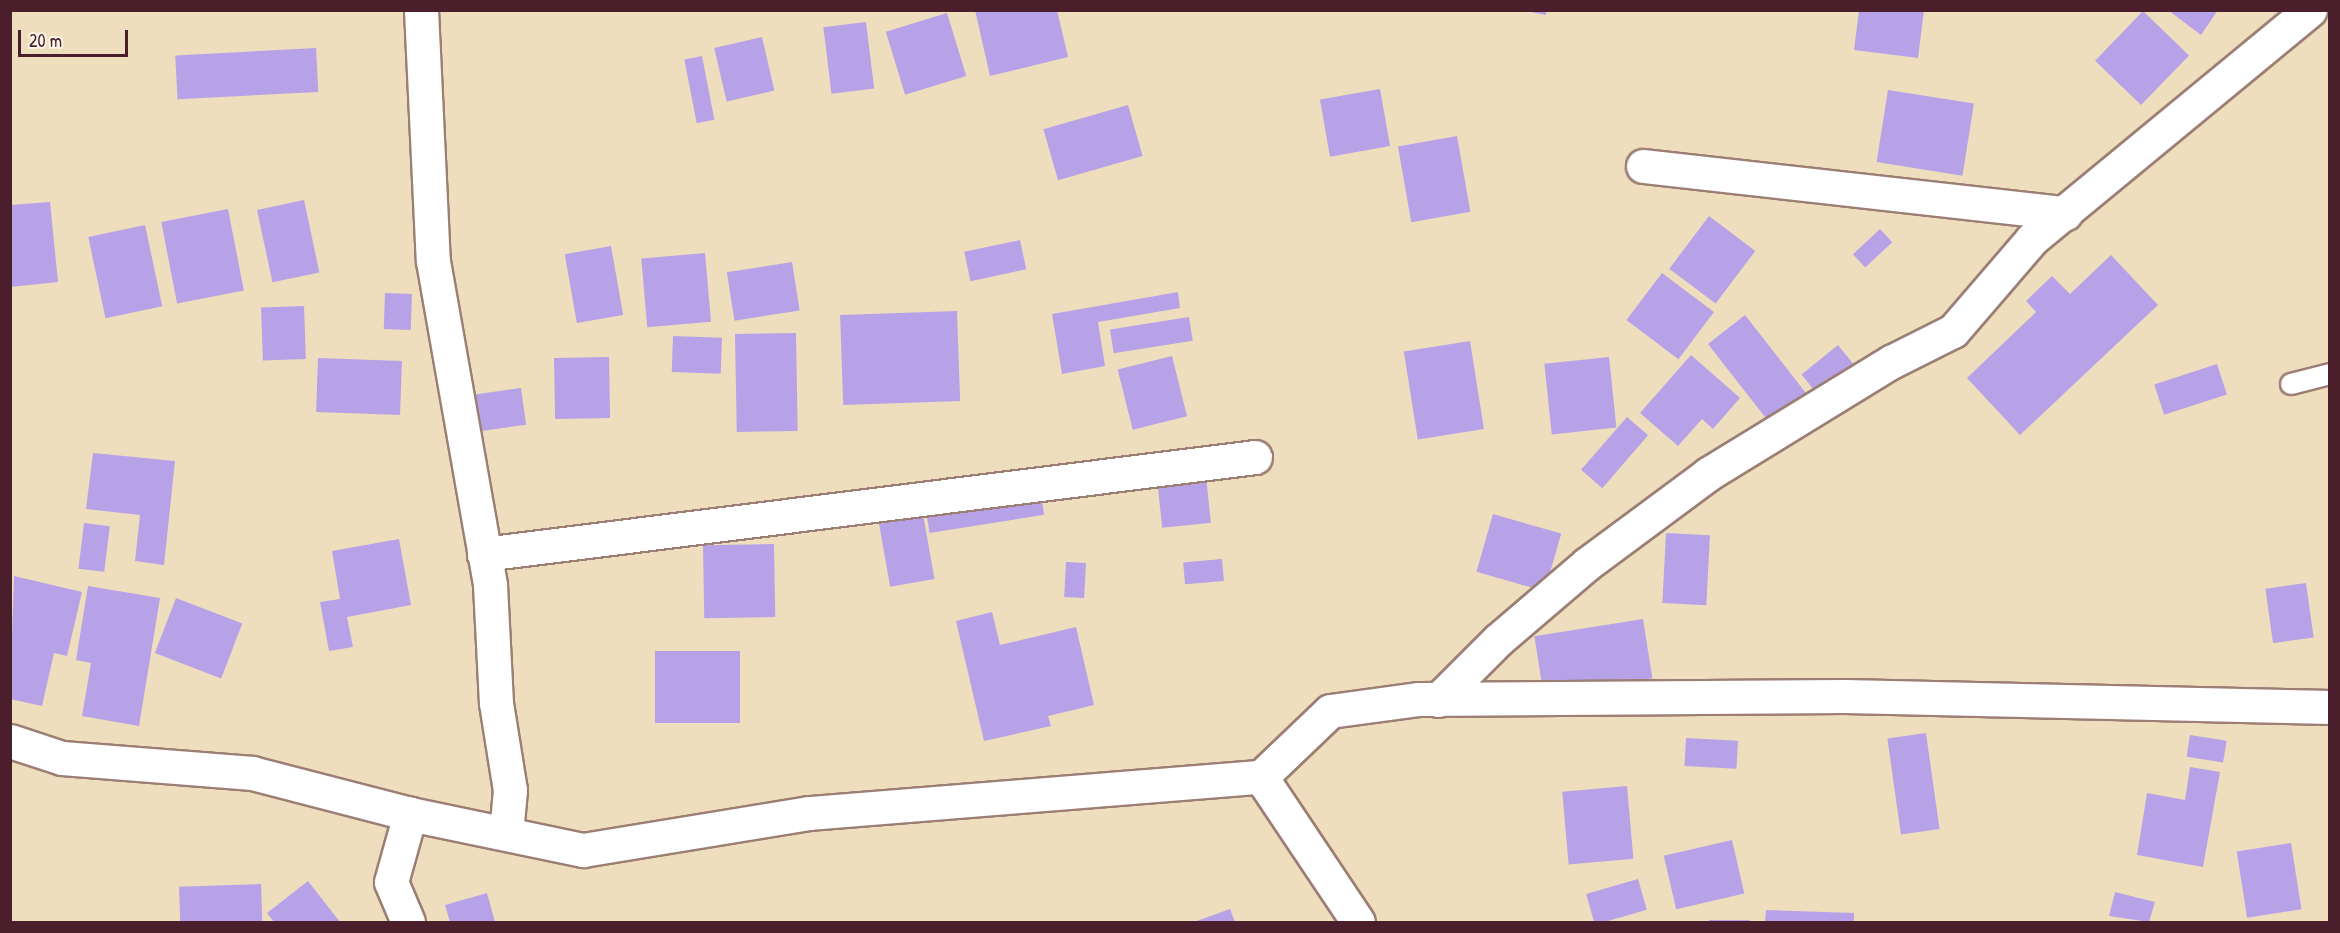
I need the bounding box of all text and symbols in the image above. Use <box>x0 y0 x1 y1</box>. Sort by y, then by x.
scale bar <box>21 18 130 56</box>
text: 20 m <box>29 28 62 53</box>

